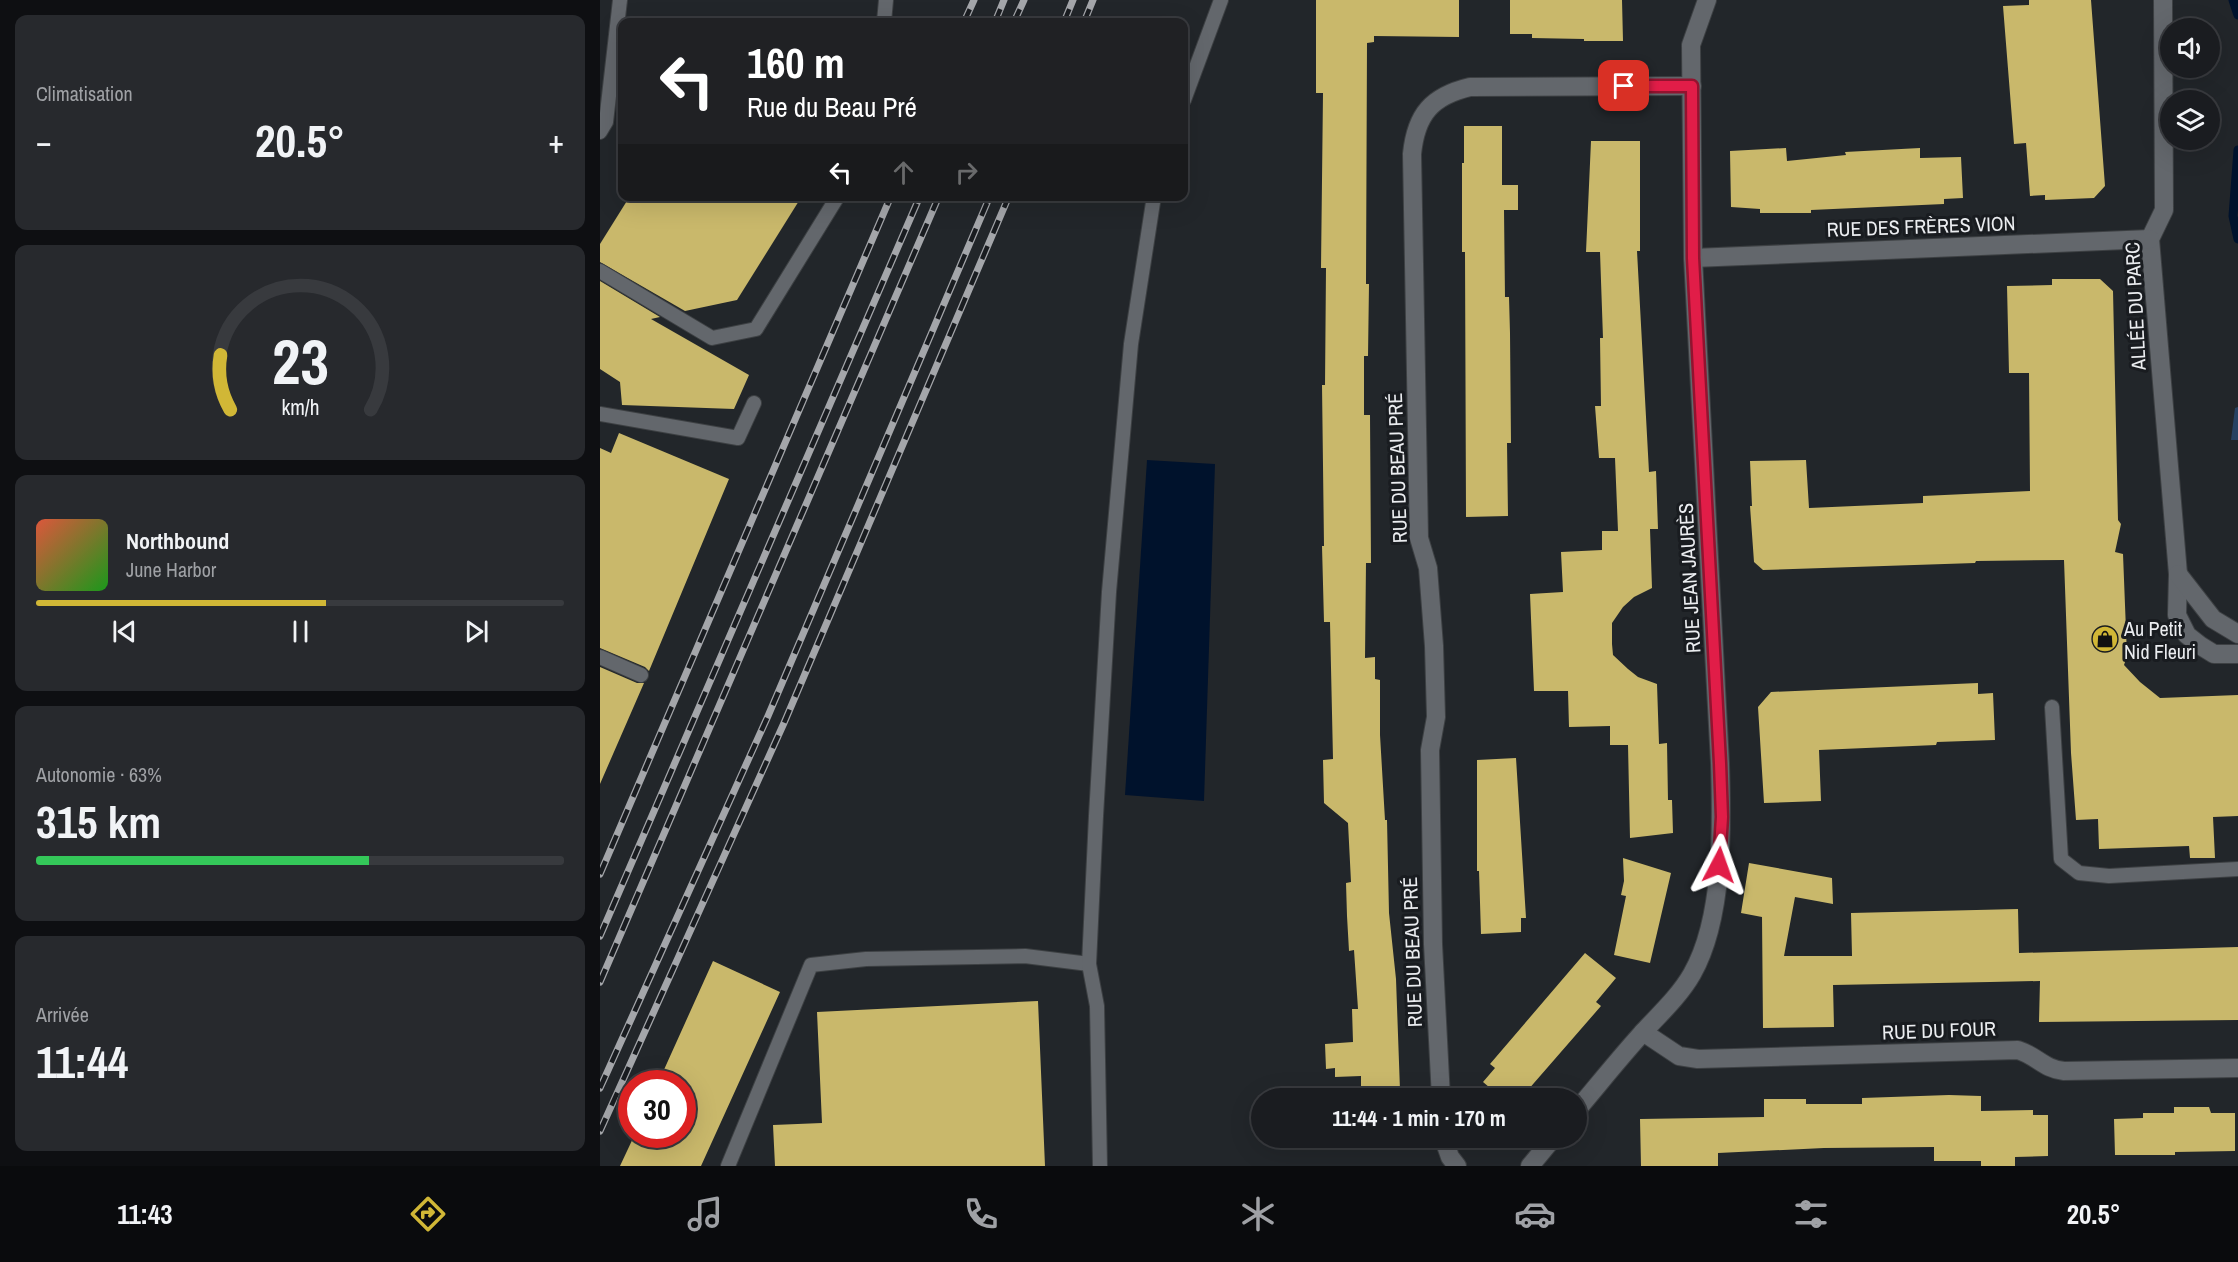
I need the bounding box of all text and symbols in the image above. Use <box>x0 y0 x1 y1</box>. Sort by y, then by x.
map controls <box>2160 18 2220 150</box>
button: sound <box>2160 18 2220 78</box>
text: 160 m <box>747 35 845 91</box>
icon: left <box>648 42 726 120</box>
pin <box>1598 60 1649 111</box>
icon: arrive <box>1607 69 1640 102</box>
text: Climatisation <box>36 80 133 107</box>
text: Rue du Beau Pré <box>747 89 917 125</box>
button: layers <box>2160 90 2220 150</box>
text: 20.5° <box>255 110 345 171</box>
text: − <box>36 119 52 163</box>
text: + <box>548 119 564 163</box>
icon: left <box>824 156 857 189</box>
icon: ahead <box>887 156 920 189</box>
icon: right <box>950 156 983 189</box>
street label: RUE DES FRÈRES VION <box>1826 209 2016 243</box>
street label: ALLÉE DU PARC <box>2118 241 2152 372</box>
text: 23 <box>272 319 328 403</box>
street label: RUE DU BEAU PRÉ <box>1381 392 1413 544</box>
text: km/h <box>281 393 319 422</box>
street label: RUE JEAN JAURÈS <box>1672 502 1706 654</box>
text: Northbound <box>126 526 229 556</box>
text: June Harbor <box>126 556 216 583</box>
icon: previous <box>108 615 141 648</box>
icon: pause <box>284 615 317 648</box>
icon: next <box>460 615 493 648</box>
place label: Au Petit Nid Fleuri <box>2123 615 2196 665</box>
shop icon: Au Petit Nid Fleuri <box>2090 624 2120 654</box>
text: Autonomie · 63% <box>36 761 162 788</box>
text: 315 km <box>36 791 161 852</box>
position arrow <box>1687 833 1751 897</box>
street label: RUE DU BEAU PRÉ <box>1396 876 1428 1028</box>
text: Arrivée <box>36 1001 89 1028</box>
street label: RUE DU FOUR <box>1882 1015 1997 1045</box>
text: 11:44 <box>36 1031 128 1092</box>
speed limit sign: 30 <box>618 1070 696 1148</box>
text: 11:44 · 1 min · 170 m <box>1332 1103 1506 1133</box>
icon: directions <box>407 1193 449 1235</box>
icon: music <box>684 1193 726 1235</box>
icon: phone <box>960 1193 1002 1235</box>
icon: climate <box>1237 1193 1279 1235</box>
icon: car <box>1514 1193 1556 1235</box>
icon: filters <box>1790 1193 1832 1235</box>
text: 11:43 <box>117 1196 173 1232</box>
text: 20.5° <box>2067 1196 2121 1232</box>

